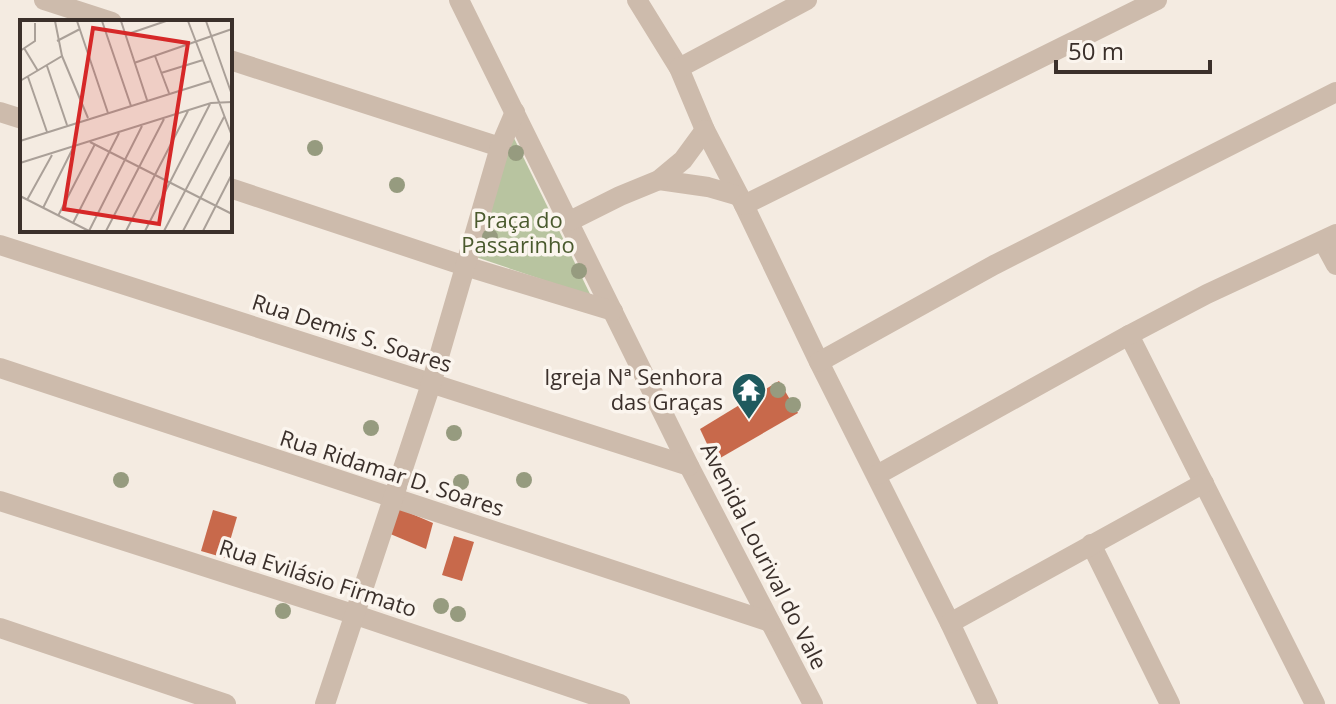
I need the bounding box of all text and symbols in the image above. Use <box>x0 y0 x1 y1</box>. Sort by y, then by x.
inset map <box>20 20 232 232</box>
scale bar <box>1056 24 1210 74</box>
text: 50 m <box>1068 34 1124 67</box>
park label: Praça do Passarinho <box>461 204 575 259</box>
street label: Rua Demis S. Soares <box>249 286 456 379</box>
place label: Igreja Nª Senhora das Graças <box>544 361 723 416</box>
temple icon: Igreja Nª Senhora das Graças <box>730 371 768 421</box>
street label: Rua Ridamar D. Soares <box>276 422 508 522</box>
street label: Avenida Lourival do Vale <box>695 437 835 674</box>
street label: Rua Evilásio Firmato <box>216 531 421 623</box>

